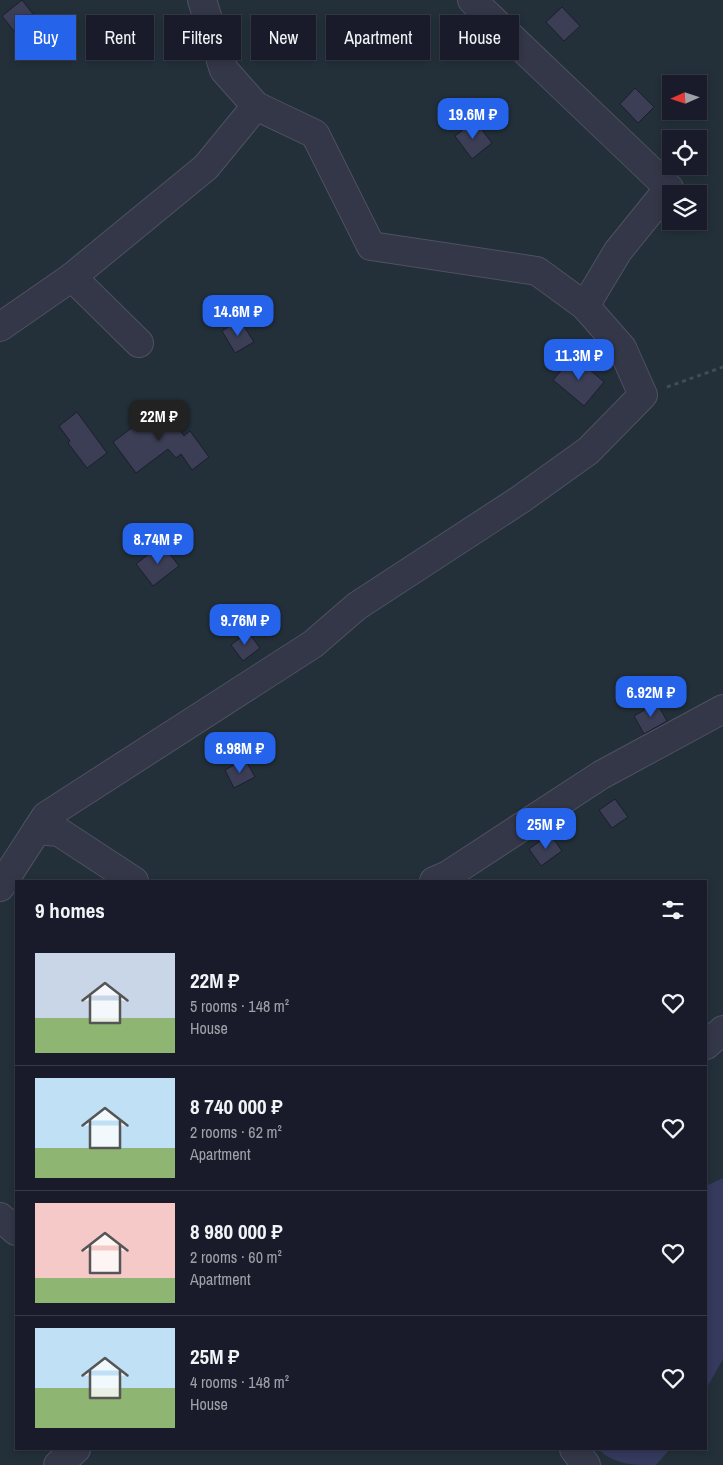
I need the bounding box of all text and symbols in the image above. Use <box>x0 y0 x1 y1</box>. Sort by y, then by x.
chip: Buy <box>15 15 76 60</box>
chip: Rent <box>86 15 154 60</box>
chip: Filters <box>164 15 241 60</box>
chip: New <box>251 15 316 60</box>
chip: Apartment <box>326 15 430 60</box>
chip: House <box>440 15 519 60</box>
north arrow <box>662 75 708 120</box>
map controls <box>662 75 707 230</box>
pin: 19.6M ₽ <box>427 98 519 140</box>
text: 19.6M ₽ <box>449 103 497 125</box>
button: locate <box>662 130 707 175</box>
button: layers <box>662 185 707 230</box>
pin: 14.6M ₽ <box>192 294 284 337</box>
text: 14.6M ₽ <box>214 300 262 322</box>
pin: 11.3M ₽ <box>533 338 625 381</box>
text: 11.3M ₽ <box>555 344 603 366</box>
pin: 22M ₽ <box>124 400 194 442</box>
text: 22M ₽ <box>140 405 178 427</box>
pin: 8.74M ₽ <box>112 522 204 565</box>
text: 8.74M ₽ <box>134 528 182 550</box>
pin: 9.76M ₽ <box>199 604 291 646</box>
text: 9.76M ₽ <box>221 609 269 631</box>
pin: 6.92M ₽ <box>605 676 697 718</box>
text: 6.92M ₽ <box>627 681 675 703</box>
pin: 8.98M ₽ <box>194 732 286 774</box>
text: 8.98M ₽ <box>216 737 264 759</box>
pin: 25M ₽ <box>511 808 581 850</box>
text: 25M ₽ <box>527 813 565 835</box>
text: 9 homes <box>35 896 105 925</box>
icon: filters <box>659 896 687 924</box>
text: 22M ₽ <box>190 966 240 995</box>
icon: home <box>75 973 135 1033</box>
icon: heart <box>659 989 687 1017</box>
text: 5 rooms · 148 m² <box>190 995 289 1017</box>
text: House <box>190 1017 228 1039</box>
text: 8 740 000 ₽ <box>190 1092 283 1121</box>
icon: home <box>75 1098 135 1158</box>
icon: heart <box>659 1114 687 1142</box>
text: 2 rooms · 62 m² <box>190 1121 282 1143</box>
text: Apartment <box>190 1143 251 1165</box>
text: 8 980 000 ₽ <box>190 1217 283 1246</box>
icon: home <box>75 1223 135 1283</box>
icon: heart <box>659 1239 687 1267</box>
text: 2 rooms · 60 m² <box>190 1246 282 1268</box>
text: Apartment <box>190 1268 251 1290</box>
text: 25M ₽ <box>190 1342 240 1371</box>
icon: home <box>75 1348 135 1408</box>
icon: heart <box>659 1364 687 1392</box>
text: 4 rooms · 148 m² <box>190 1371 289 1393</box>
text: House <box>190 1393 228 1415</box>

